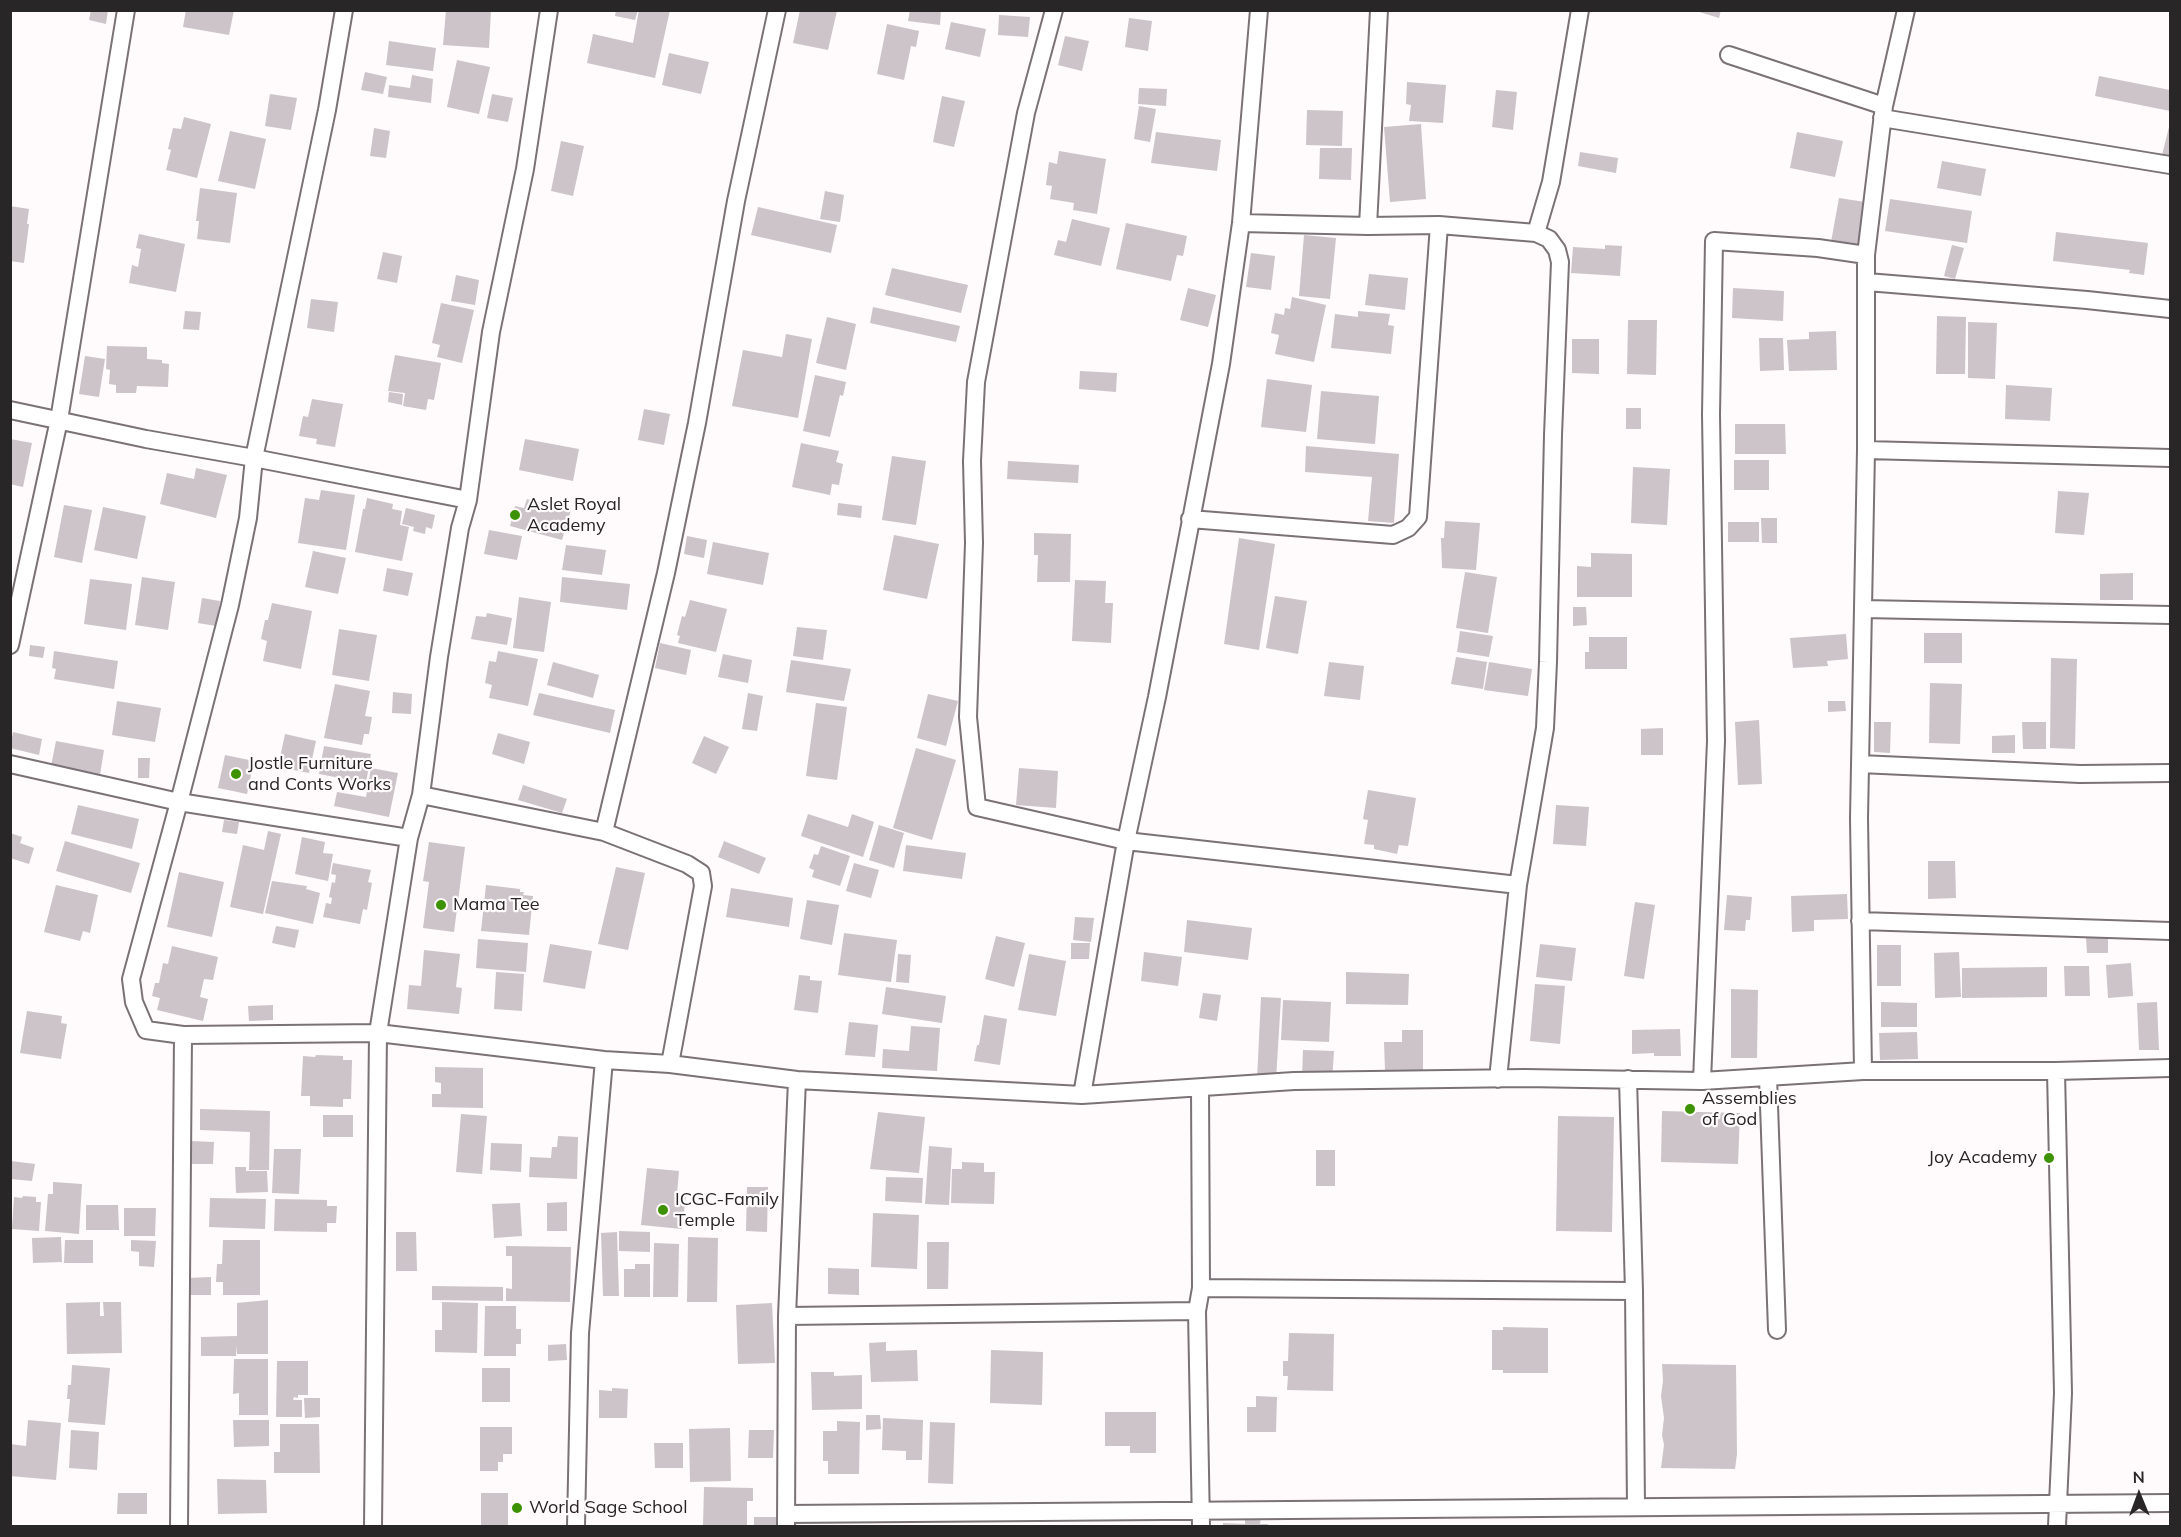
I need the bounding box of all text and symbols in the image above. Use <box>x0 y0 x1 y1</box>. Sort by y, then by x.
place label: Aslet Royal Academy <box>527 494 621 536</box>
marker: Aslet Royal Academy <box>508 508 522 522</box>
place label: Jostle Furniture and Conts Works <box>248 753 391 795</box>
marker: Jostle Furniture and Conts Works <box>229 767 243 781</box>
place label: Mama Tee <box>453 894 540 916</box>
marker: Mama Tee <box>434 898 448 912</box>
place label: Assemblies of God <box>1702 1088 1797 1130</box>
marker: Assemblies of God <box>1683 1102 1697 1116</box>
place label: Joy Academy <box>1928 1147 2037 1169</box>
marker: Joy Academy <box>2042 1151 2056 1165</box>
place label: ICGC-Family Temple <box>675 1189 779 1232</box>
marker: ICGC-Family Temple <box>656 1203 670 1217</box>
north arrow <box>2109 1465 2169 1525</box>
text: N <box>2132 1467 2145 1487</box>
place label: World Sage School <box>529 1497 687 1519</box>
marker: World Sage School <box>510 1501 524 1515</box>

